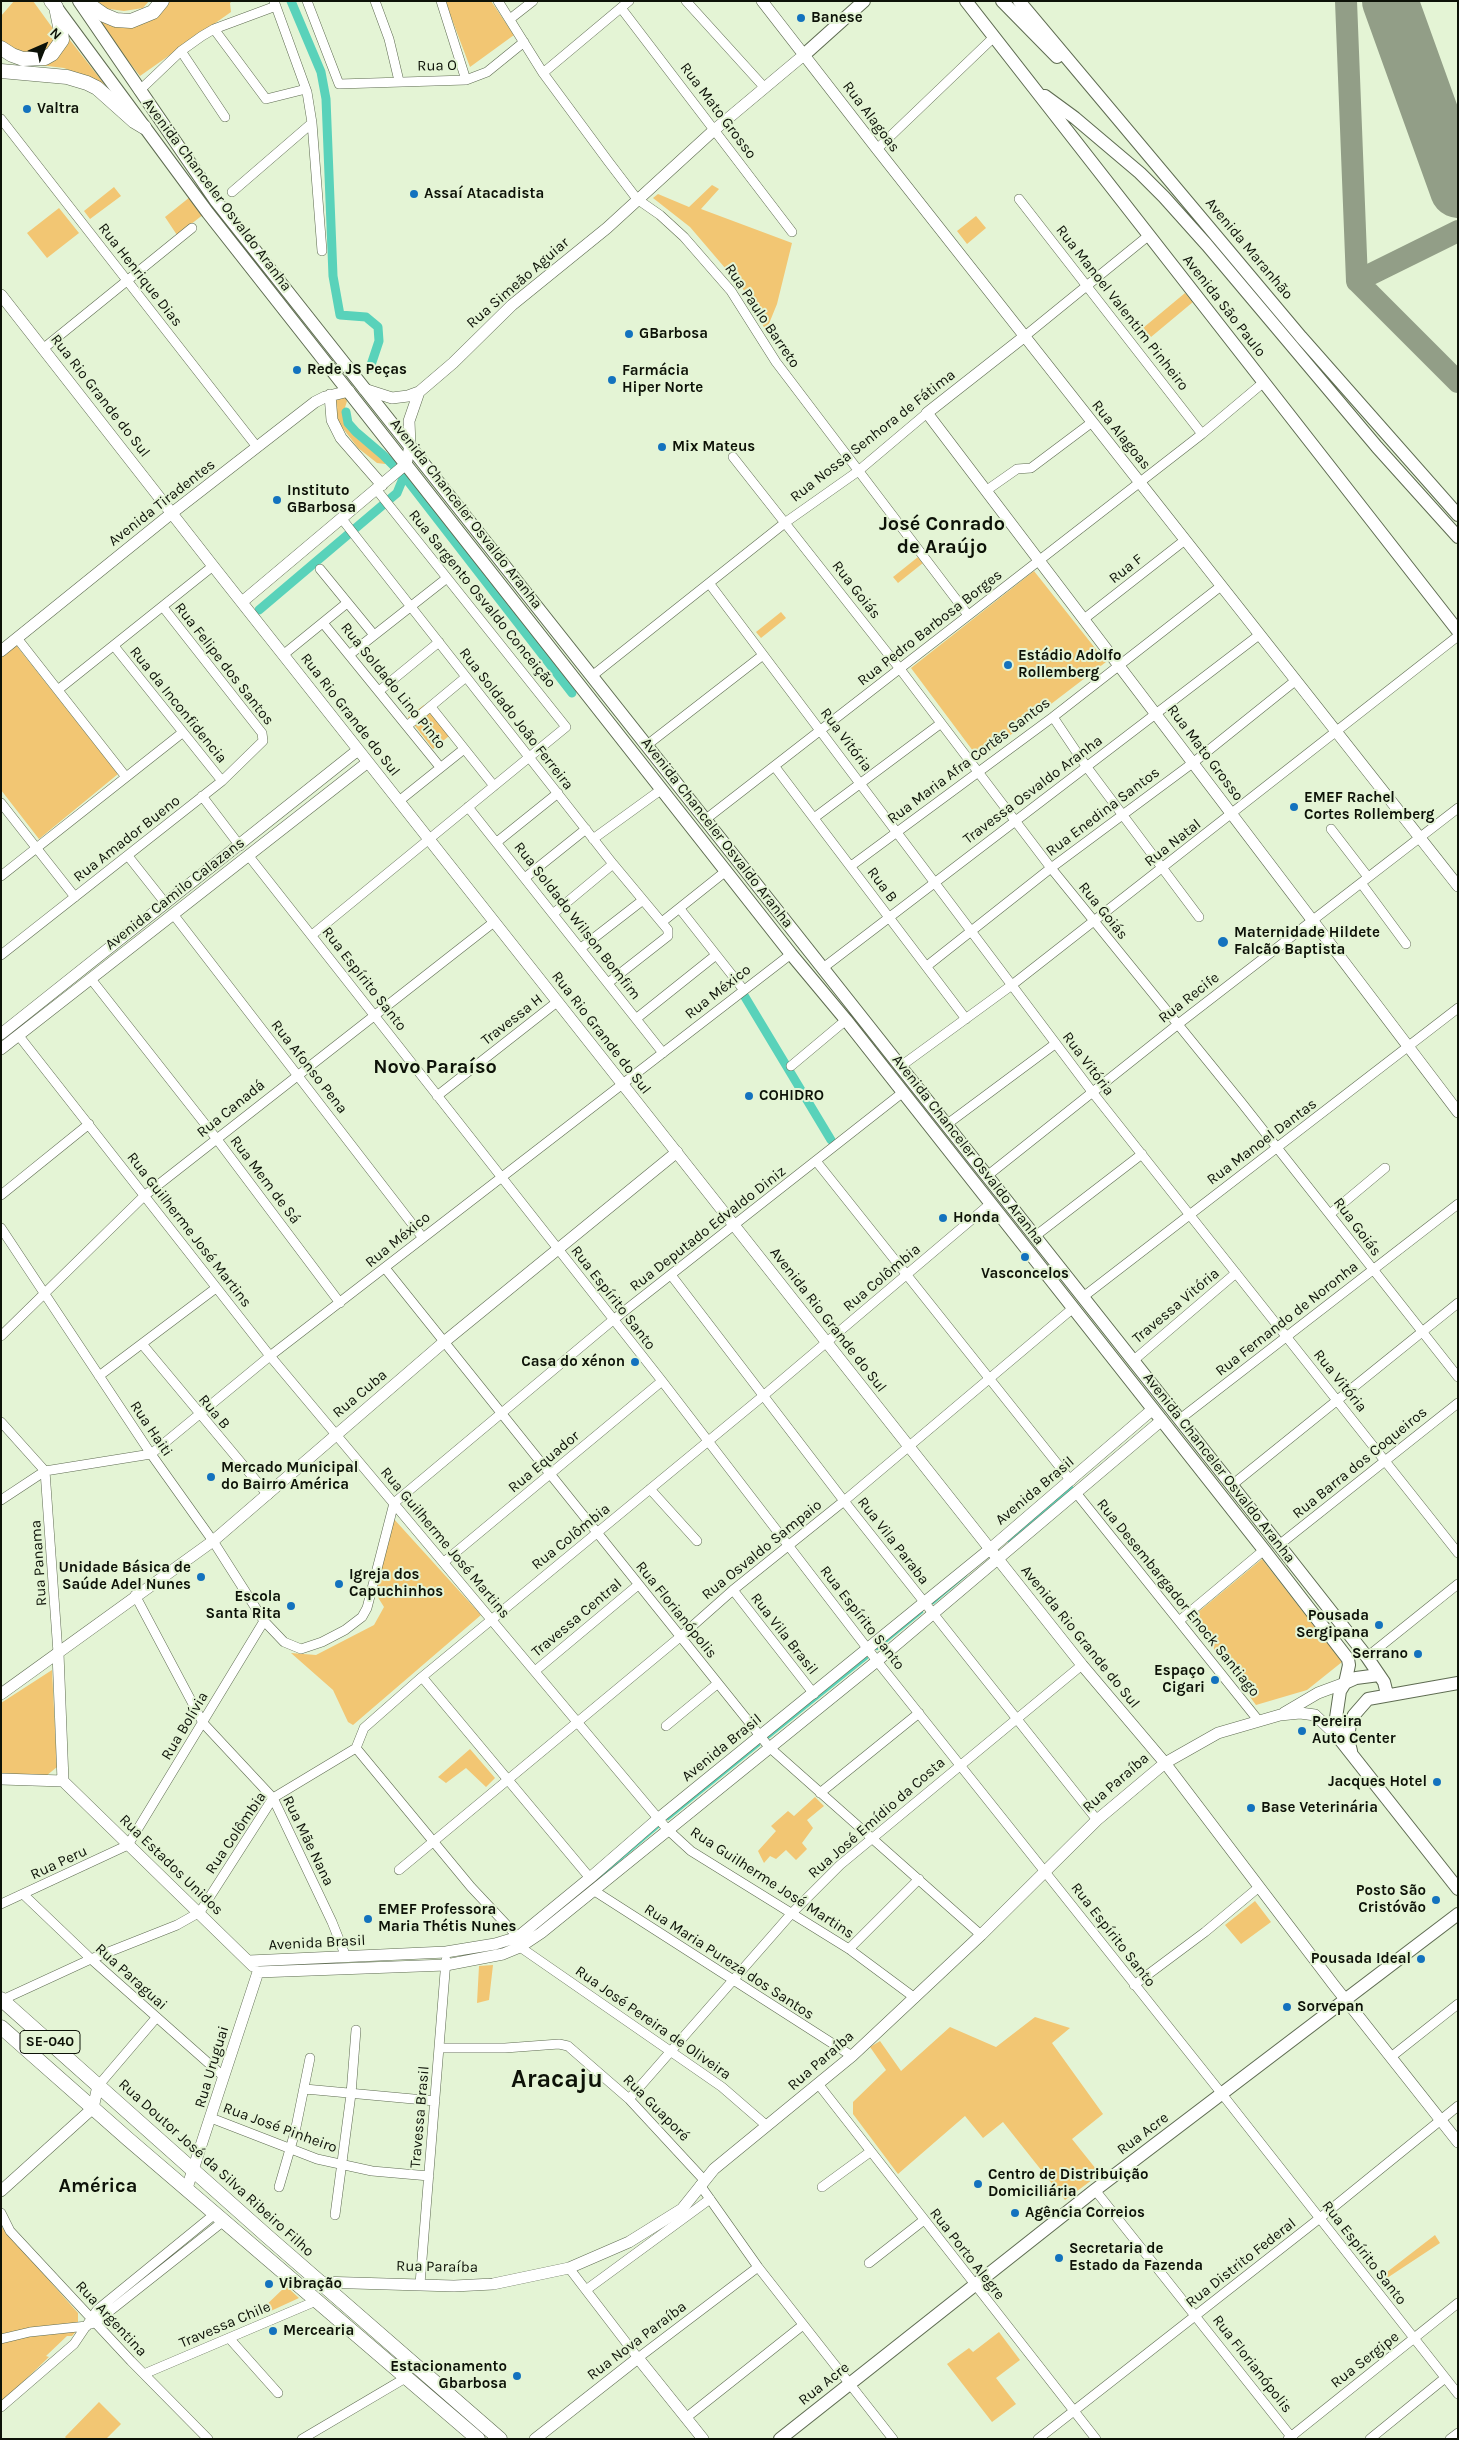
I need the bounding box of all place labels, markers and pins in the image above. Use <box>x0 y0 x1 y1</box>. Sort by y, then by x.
place label: Banese <box>811 9 863 27</box>
marker: Banese <box>795 12 807 24</box>
place label: Valtra <box>37 100 79 118</box>
marker: Valtra <box>21 103 33 115</box>
place label: Assaí Atacadista <box>424 185 544 203</box>
marker: Assaí Atacadista <box>408 188 420 200</box>
place label: GBarbosa <box>639 325 708 343</box>
marker: GBarbosa <box>623 328 635 340</box>
place label: Rede JS Peças <box>307 361 407 379</box>
place label: Farmácia Hiper Norte <box>622 362 703 397</box>
marker: Rede JS Peças <box>291 364 303 376</box>
marker: Farmácia Hiper Norte <box>606 374 618 386</box>
place label: Mix Mateus <box>672 438 755 456</box>
marker: Mix Mateus <box>656 441 668 453</box>
place label: Instituto GBarbosa <box>287 482 356 517</box>
marker: Instituto GBarbosa <box>271 494 283 506</box>
place label: Estádio Adolfo Rollemberg <box>1018 647 1121 682</box>
marker: Estádio Adolfo Rollemberg <box>1002 659 1014 671</box>
place label: EMEF Rachel Cortes Rollemberg <box>1304 789 1435 824</box>
marker: EMEF Rachel Cortes Rollemberg <box>1288 801 1300 813</box>
place label: Maternidade Hildete Falcão Baptista <box>1234 924 1380 959</box>
marker: Maternidade Hildete Falcão Baptista <box>1216 935 1230 949</box>
place label: COHIDRO <box>759 1087 824 1105</box>
marker: COHIDRO <box>743 1090 755 1102</box>
place label: Honda <box>953 1209 999 1227</box>
marker: Honda <box>937 1212 949 1224</box>
marker: Vasconcelos <box>1019 1251 1031 1263</box>
place label: Vasconcelos <box>981 1265 1069 1283</box>
place label: Casa do xénon <box>521 1353 625 1371</box>
marker: Casa do xénon <box>629 1356 641 1368</box>
place label: Mercado Municipal do Bairro América <box>221 1459 358 1494</box>
marker: Mercado Municipal do Bairro América <box>205 1471 217 1483</box>
place label: Unidade Básica de Saúde Adel Nunes <box>58 1559 191 1594</box>
place label: Igreja dos Capuchinhos <box>349 1566 443 1601</box>
marker: Unidade Básica de Saúde Adel Nunes <box>195 1571 207 1583</box>
marker: Igreja dos Capuchinhos <box>333 1578 345 1590</box>
place label: Escola Santa Rita <box>206 1588 281 1623</box>
marker: Escola Santa Rita <box>285 1600 297 1612</box>
place label: Pousada Sergipana <box>1296 1607 1369 1642</box>
marker: Pousada Sergipana <box>1373 1619 1385 1631</box>
place label: Serrano <box>1352 1645 1408 1663</box>
marker: Serrano <box>1412 1648 1424 1660</box>
place label: Espaço Cigari <box>1154 1662 1205 1697</box>
marker: Espaço Cigari <box>1209 1674 1221 1686</box>
place label: Pereira Auto Center <box>1312 1713 1396 1748</box>
marker: Pereira Auto Center <box>1296 1725 1308 1737</box>
place label: Jacques Hotel <box>1328 1773 1427 1791</box>
marker: Jacques Hotel <box>1431 1776 1443 1788</box>
place label: Base Veterinária <box>1261 1799 1378 1817</box>
marker: Base Veterinária <box>1245 1802 1257 1814</box>
place label: Posto São Cristóvão <box>1356 1882 1426 1917</box>
marker: Posto São Cristóvão <box>1430 1894 1442 1906</box>
place label: EMEF Professora Maria Thétis Nunes <box>378 1901 516 1936</box>
marker: EMEF Professora Maria Thétis Nunes <box>362 1913 374 1925</box>
place label: Pousada Ideal <box>1311 1950 1411 1968</box>
marker: Pousada Ideal <box>1415 1953 1427 1965</box>
place label: Sorvepan <box>1297 1998 1364 2016</box>
marker: Sorvepan <box>1281 2001 1293 2013</box>
place label: Centro de Distribuição Domiciliária <box>988 2166 1148 2201</box>
marker: Centro de Distribuição Domiciliária <box>972 2178 984 2190</box>
place label: Agência Correios <box>1025 2204 1145 2222</box>
marker: Agência Correios <box>1009 2207 1021 2219</box>
place label: Secretaria de Estado da Fazenda <box>1069 2240 1203 2275</box>
marker: Secretaria de Estado da Fazenda <box>1053 2252 1065 2264</box>
place label: Vibração <box>279 2275 342 2293</box>
marker: Vibração <box>263 2278 275 2290</box>
place label: Mercearia <box>283 2322 354 2340</box>
marker: Mercearia <box>267 2325 279 2337</box>
place label: Estacionamento Gbarbosa <box>390 2358 507 2393</box>
marker: Estacionamento Gbarbosa <box>511 2370 523 2382</box>

